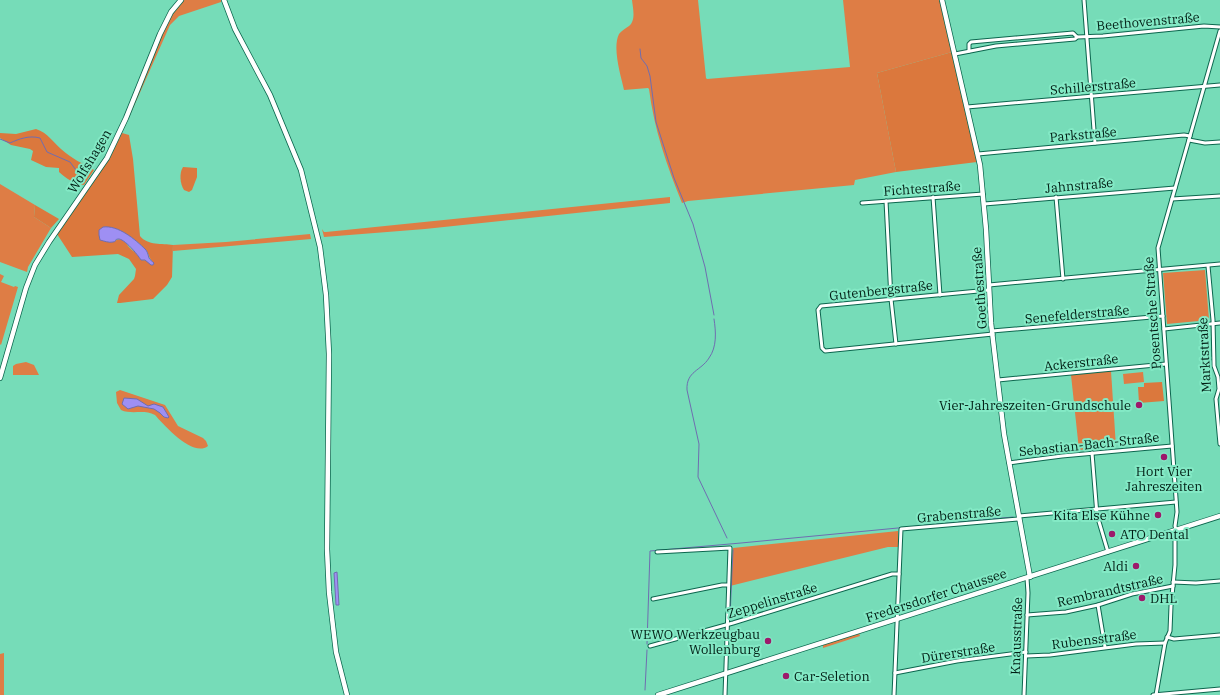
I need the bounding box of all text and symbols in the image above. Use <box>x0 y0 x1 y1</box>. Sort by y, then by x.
street label: Beethovenstraße <box>1096 9 1200 34</box>
street label: Schillerstraße <box>1049 74 1137 99</box>
street label: Parkstraße <box>1049 123 1117 146</box>
street label: Wolfshagen <box>64 126 115 196</box>
street label: Jahnstraße <box>1044 174 1114 197</box>
street label: Fichtestraße <box>883 177 961 200</box>
street label: Goethestraße <box>968 246 991 330</box>
street label: Posentsche Straße <box>1140 256 1165 370</box>
street label: Gutenbergstraße <box>828 277 934 304</box>
street label: Senefelderstraße <box>1024 301 1130 328</box>
street label: Marktstraße <box>1194 317 1215 393</box>
street label: Ackerstraße <box>1043 350 1119 375</box>
place label: Vier-Jahreszeiten-Grundschule <box>939 397 1131 414</box>
marker: Vier-Jahreszeiten-Grundschule <box>1134 400 1144 410</box>
street label: Sebastian-Bach-Straße <box>1018 429 1160 460</box>
marker: Hort Vier Jahreszeiten <box>1159 452 1169 462</box>
place label: Hort Vier Jahreszeiten <box>1125 463 1203 495</box>
street label: Grabenstraße <box>916 502 1002 527</box>
place label: Kita Else Kühne <box>1053 507 1150 524</box>
marker: Kita Else Kühne <box>1153 510 1163 520</box>
place label: ATO Dental <box>1120 526 1189 543</box>
marker: ATO Dental <box>1107 529 1117 539</box>
place label: Aldi <box>1103 558 1128 575</box>
marker: Aldi <box>1131 561 1141 571</box>
street label: Fredersdorfer Chaussee <box>864 565 1009 626</box>
street label: Rembrandtstraße <box>1055 570 1165 611</box>
street label: Zeppelinstraße <box>725 579 819 622</box>
place label: DHL <box>1150 590 1177 607</box>
marker: DHL <box>1137 593 1147 603</box>
street label: Knausstraße <box>1007 597 1026 675</box>
place label: WEWO Werkzeugbau Wollenburg <box>631 626 760 658</box>
street label: Rubensstraße <box>1051 626 1137 653</box>
marker: WEWO Werkzeugbau Wollenburg <box>763 636 773 646</box>
street label: Dürerstraße <box>920 638 996 667</box>
place label: Car-Seletion <box>794 668 870 685</box>
marker: Car-Seletion <box>781 671 791 681</box>

